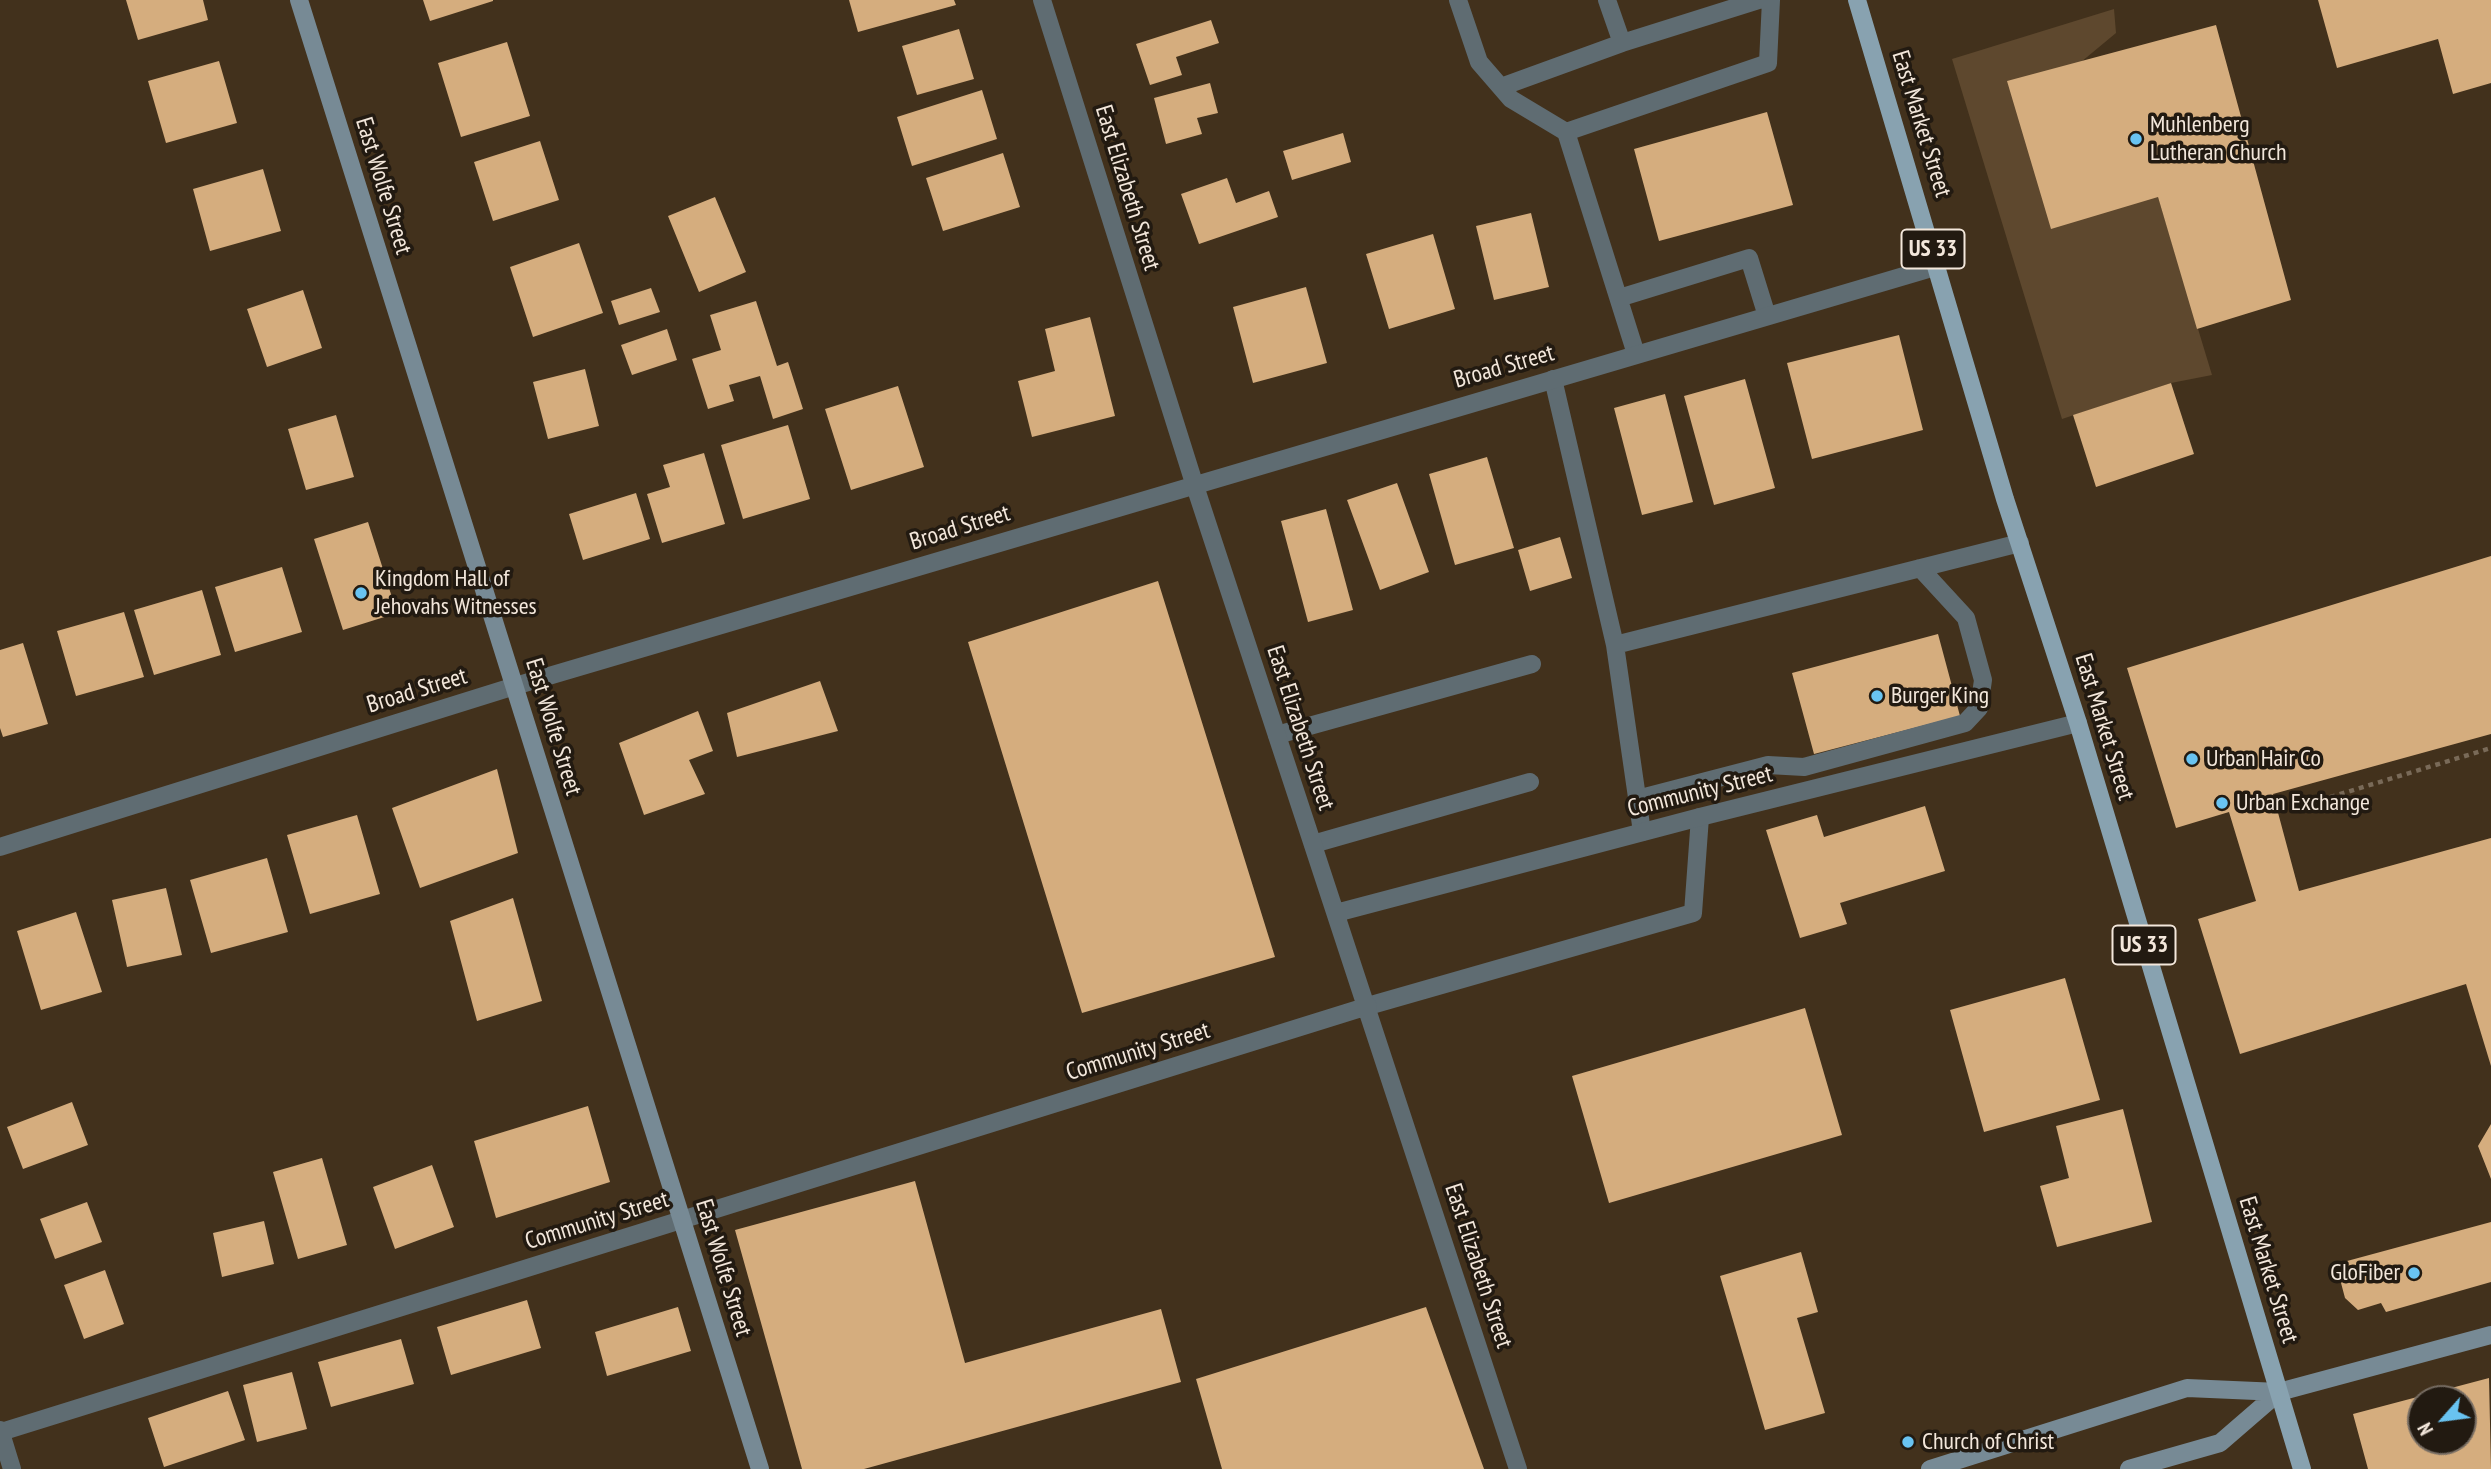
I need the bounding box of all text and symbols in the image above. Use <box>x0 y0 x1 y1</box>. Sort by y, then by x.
street label: East Market Street <box>1885 47 1957 201</box>
street label: East Elizabeth Street <box>1088 102 1166 274</box>
place label: Muhlenberg Lutheran Church <box>2150 111 2287 167</box>
street label: East Wolfe Street <box>349 114 417 258</box>
marker: Muhlenberg Lutheran Church <box>2128 131 2144 147</box>
road number: US 33 <box>1902 230 1965 268</box>
street label: Broad Street <box>1451 339 1557 395</box>
street label: Broad Street <box>907 499 1013 557</box>
place label: Kingdom Hall of Jehovahs Witnesses <box>375 565 537 621</box>
marker: Kingdom Hall of Jehovahs Witnesses <box>353 585 369 601</box>
street label: East Elizabeth Street <box>1260 642 1340 814</box>
street label: East Market Street <box>2068 650 2140 804</box>
street label: East Wolfe Street <box>519 655 587 799</box>
street label: Broad Street <box>364 662 470 720</box>
place label: Burger King <box>1891 682 1989 710</box>
marker: Burger King <box>1869 688 1885 704</box>
place label: Urban Hair Co <box>2206 745 2321 773</box>
marker: Urban Hair Co <box>2184 751 2200 767</box>
street label: Community Street <box>1625 760 1775 824</box>
place label: Urban Exchange <box>2236 789 2370 817</box>
marker: Urban Exchange <box>2214 795 2230 811</box>
road number: US 33 <box>2112 926 2176 964</box>
street label: Community Street <box>1063 1017 1213 1087</box>
street label: East Elizabeth Street <box>1438 1180 1518 1352</box>
street label: Community Street <box>522 1186 672 1256</box>
street label: East Market Street <box>2232 1193 2304 1347</box>
street label: East Wolfe Street <box>689 1196 757 1340</box>
place label: GloFiber <box>2330 1259 2400 1287</box>
marker: GloFiber <box>2406 1265 2422 1281</box>
north arrow <box>2407 1385 2477 1455</box>
text: N <box>2412 1419 2438 1439</box>
place label: Church of Christ <box>1922 1428 2054 1456</box>
marker: Church of Christ <box>1900 1434 1916 1450</box>

